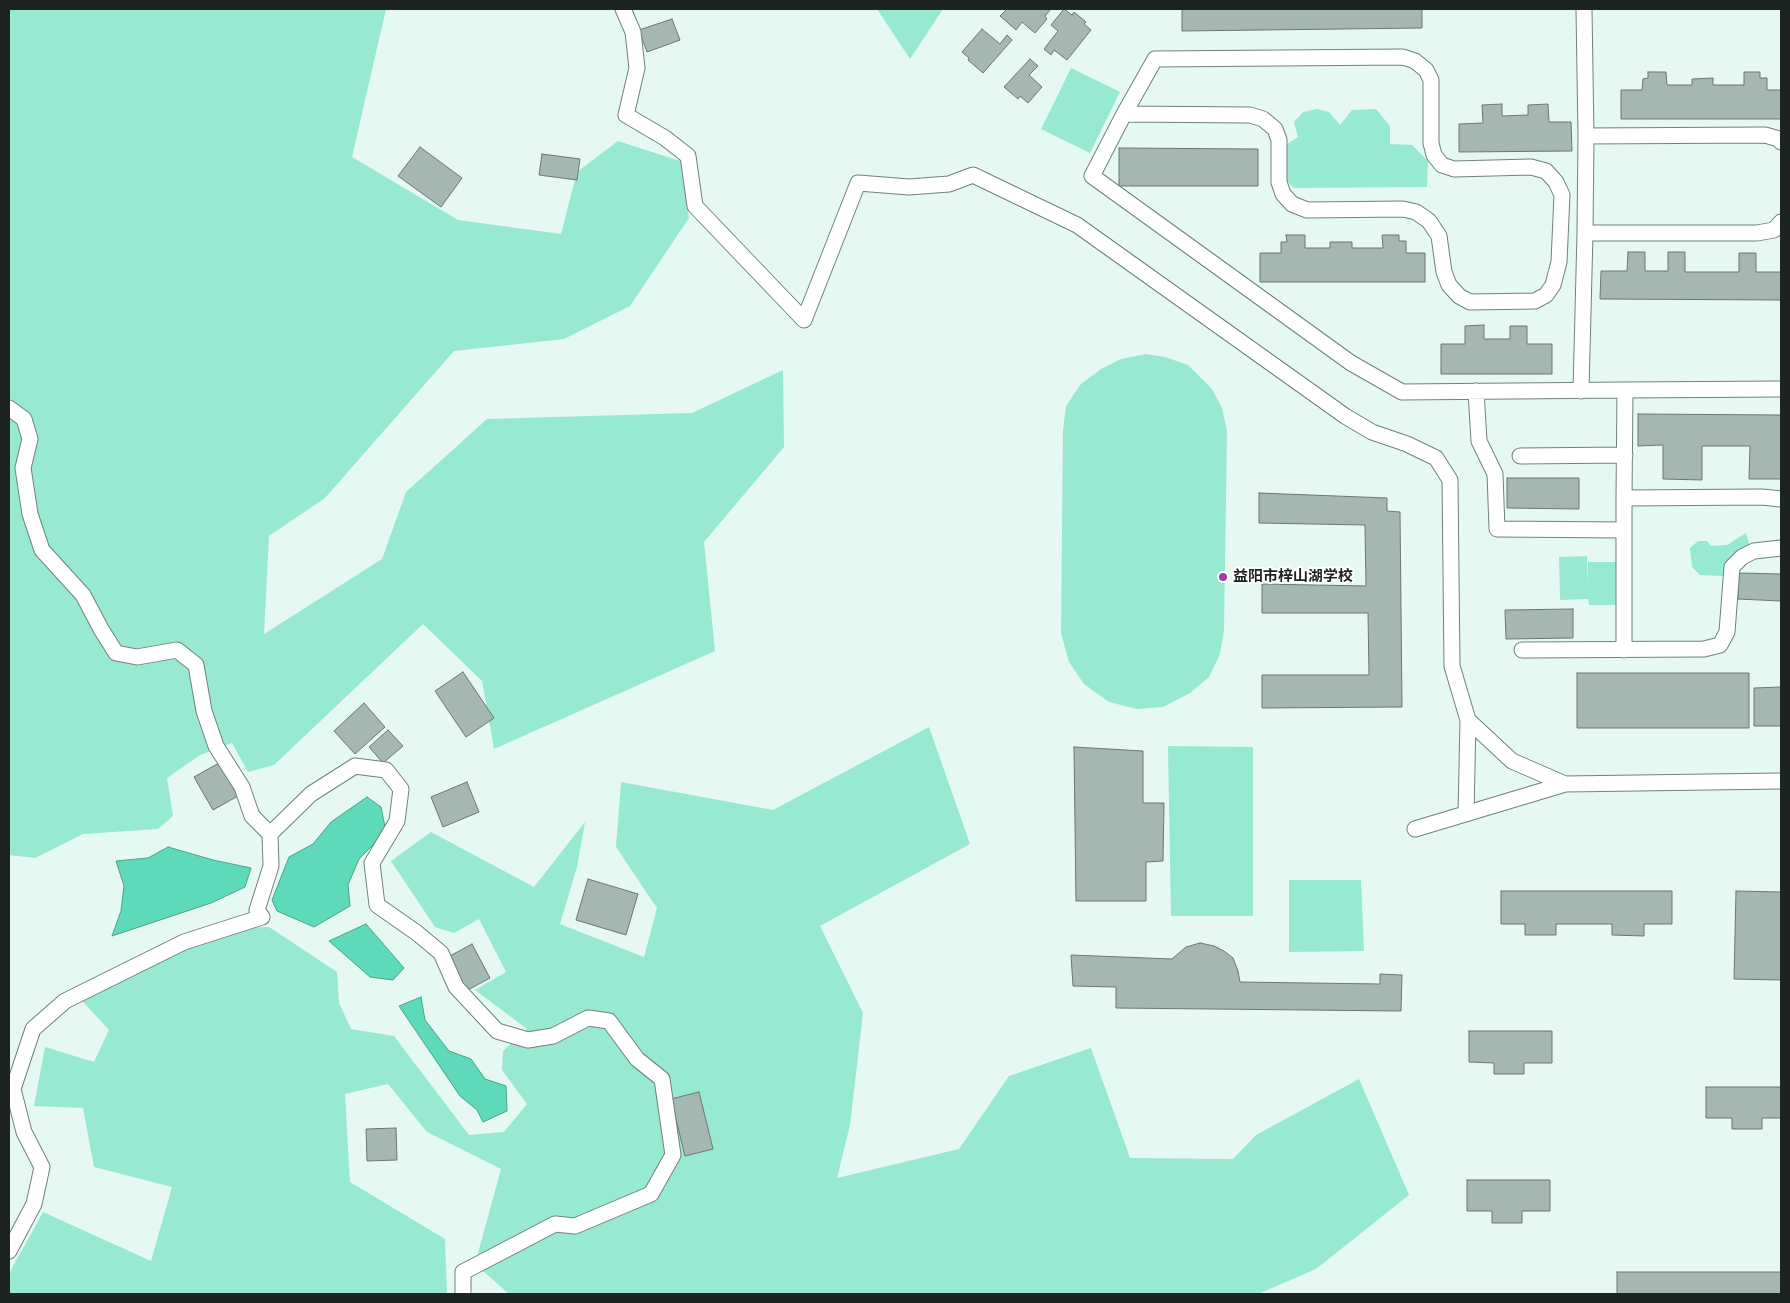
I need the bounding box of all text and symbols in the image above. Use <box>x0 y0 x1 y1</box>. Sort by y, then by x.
place label: 益阳市梓山湖学校 <box>1233 568 1353 586</box>
marker: 益阳市梓山湖学校 <box>1217 571 1229 583</box>

